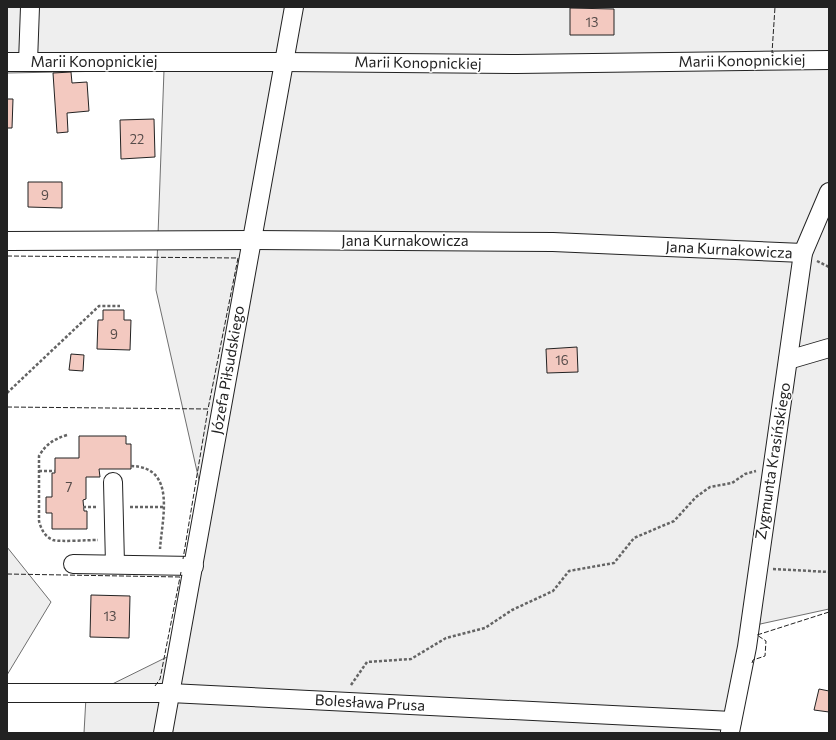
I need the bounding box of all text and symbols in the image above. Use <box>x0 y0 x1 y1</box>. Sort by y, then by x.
house number: 13 <box>586 14 598 30</box>
street label: Marii Konopnickiej <box>678 50 806 70</box>
street label: Marii Konopnickiej <box>30 52 158 70</box>
street label: Marii Konopnickiej <box>354 52 482 72</box>
house number: 22 <box>130 131 144 147</box>
house number: 9 <box>41 187 49 203</box>
street label: Jana Kurnakowicza <box>341 231 469 249</box>
street label: Jana Kurnakowicza <box>665 237 793 261</box>
street label: Józefa Piłsudskiego <box>207 304 247 436</box>
house number: 9 <box>110 326 118 342</box>
house number: 16 <box>555 352 569 368</box>
street label: Zygmunta Krasińskiego <box>751 381 793 541</box>
house number: 7 <box>66 479 73 495</box>
house number: 13 <box>104 608 116 624</box>
street label: Bolesława Prusa <box>314 690 426 714</box>

